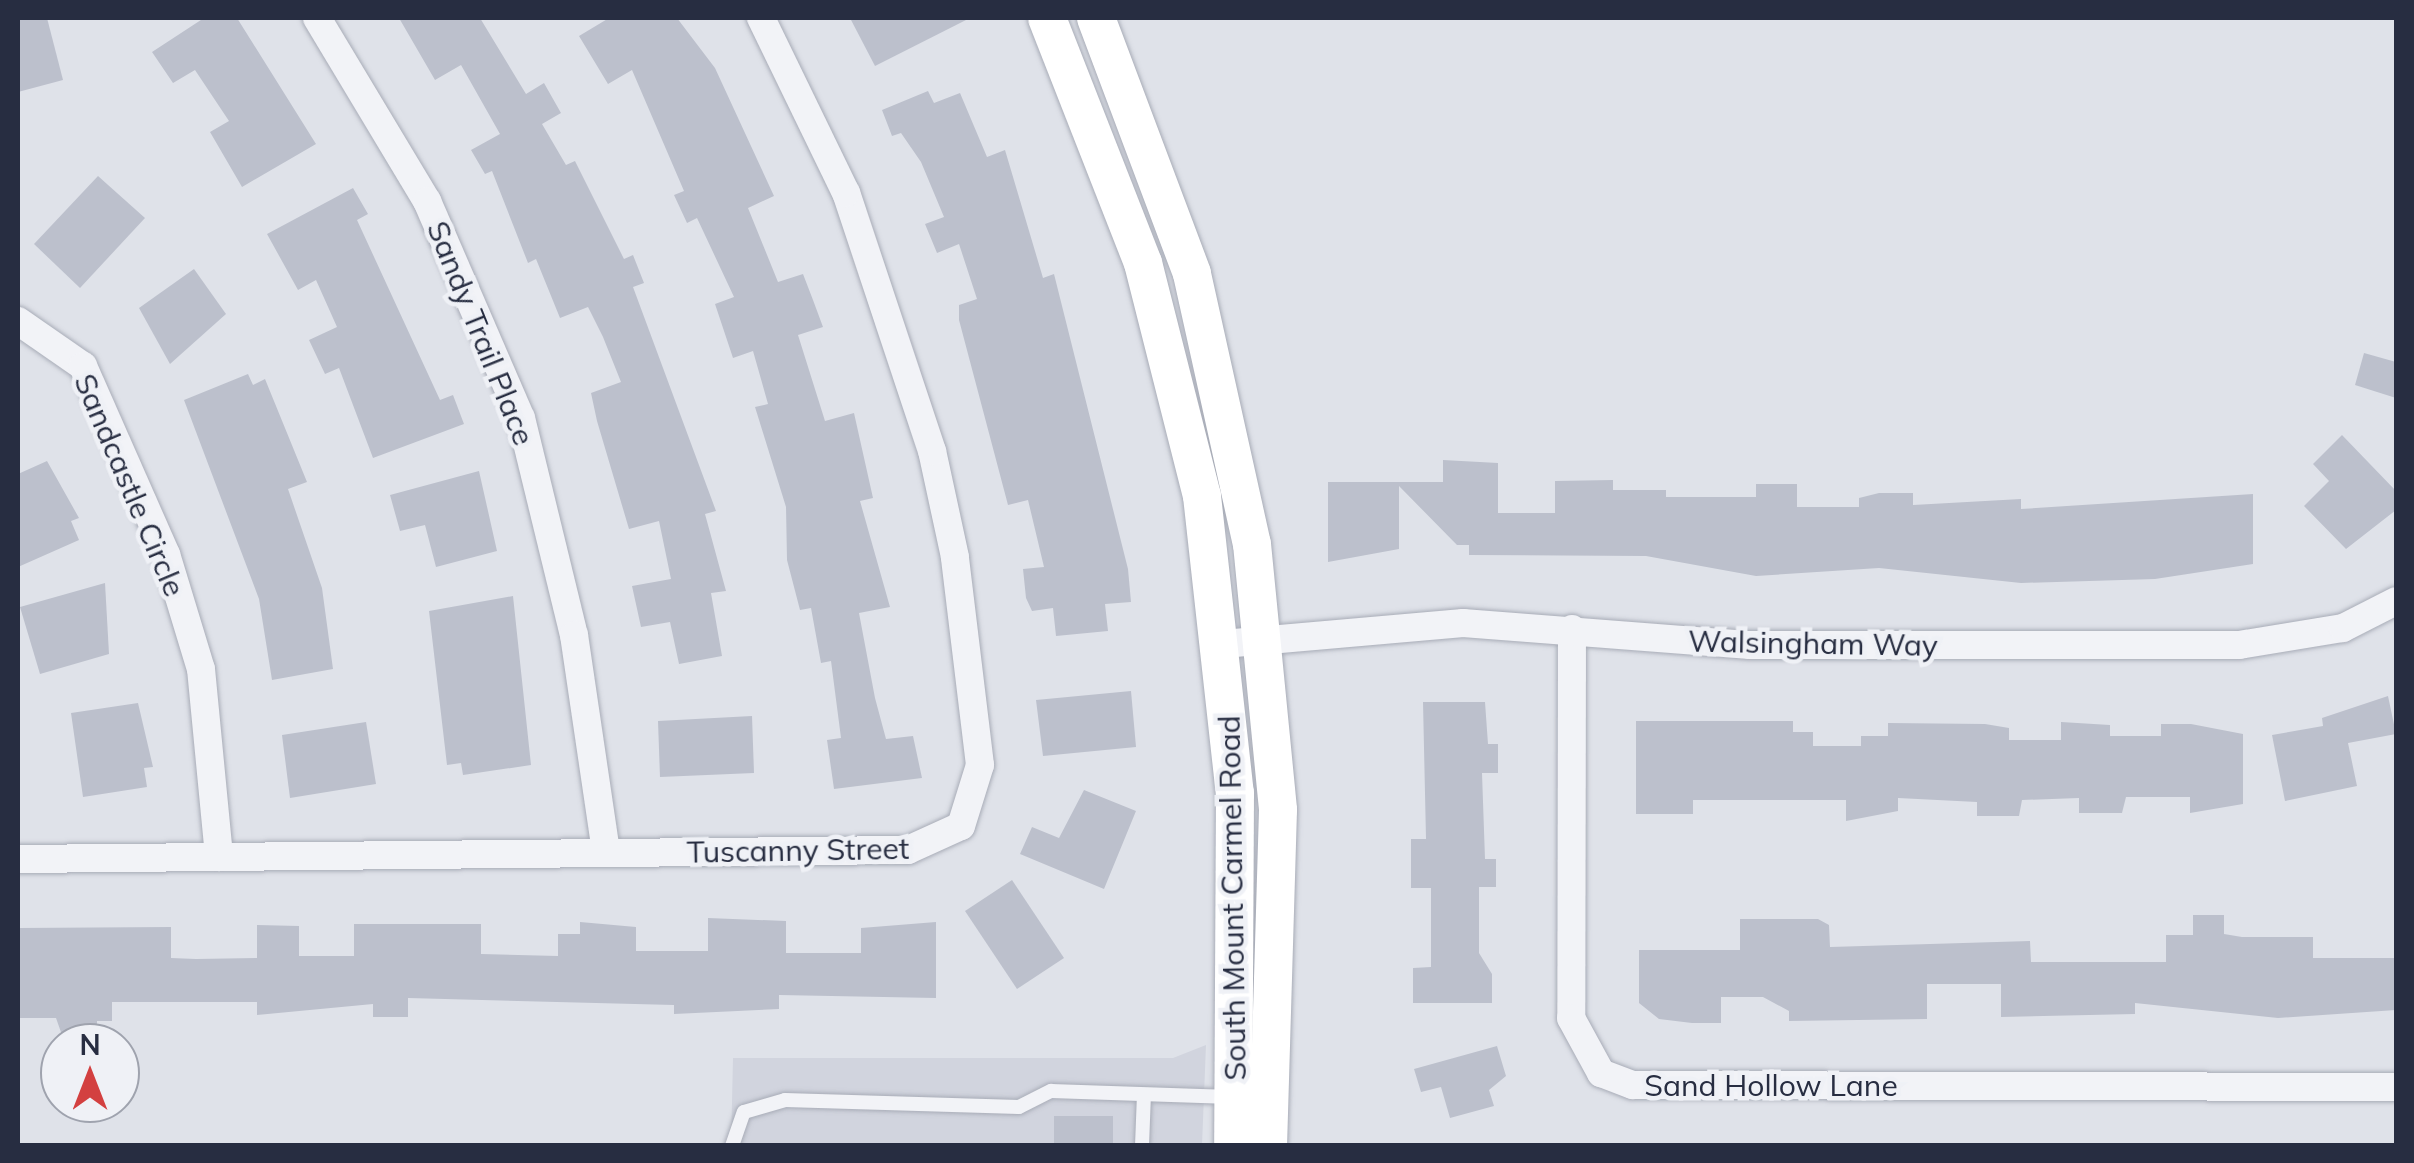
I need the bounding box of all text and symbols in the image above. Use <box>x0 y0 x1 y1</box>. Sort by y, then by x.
street label: Sandy Trail Place <box>420 216 542 450</box>
street label: Sandcastle Circle <box>67 368 193 602</box>
street label: Walsingham Way <box>1688 623 1938 663</box>
street label: South Mount Carmel Road <box>1211 715 1253 1081</box>
street label: Tuscanny Street <box>686 830 910 870</box>
north arrow <box>40 1023 140 1123</box>
text: N <box>79 1027 101 1062</box>
street label: Sand Hollow Lane <box>1644 1067 1898 1103</box>

